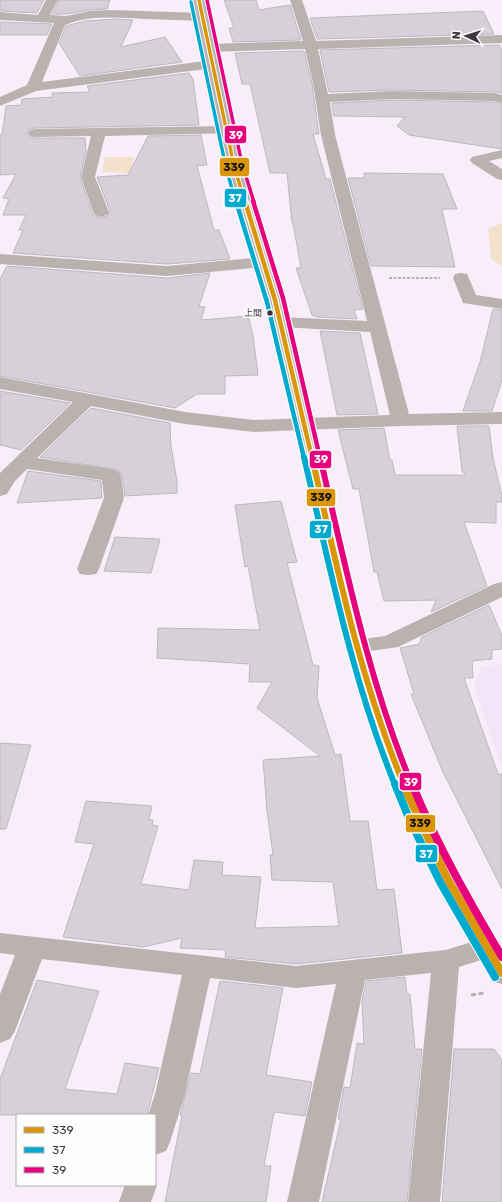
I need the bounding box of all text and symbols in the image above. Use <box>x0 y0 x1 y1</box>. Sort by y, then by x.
north arrow <box>446 16 486 56</box>
text: N <box>450 31 463 40</box>
line badge: 39 <box>224 125 247 144</box>
text: 39 <box>229 129 243 142</box>
line badge: 339 <box>219 157 250 177</box>
text: 339 <box>223 161 245 174</box>
line badge: 37 <box>224 188 247 208</box>
text: 37 <box>228 192 242 205</box>
place label: 上間 <box>244 308 262 318</box>
marker: 上間 <box>265 308 275 318</box>
line badge: 39 <box>309 450 332 469</box>
text: 39 <box>314 453 328 466</box>
line badge: 339 <box>306 488 336 507</box>
text: 339 <box>310 491 332 504</box>
line badge: 37 <box>309 520 332 539</box>
text: 37 <box>314 523 328 536</box>
line badge: 39 <box>399 772 422 791</box>
text: 39 <box>404 776 418 789</box>
line badge: 339 <box>405 814 436 833</box>
text: 339 <box>409 817 431 830</box>
line badge: 37 <box>415 844 438 863</box>
text: 37 <box>419 848 433 861</box>
legend <box>16 1114 156 1186</box>
text: 339 <box>52 1123 74 1137</box>
text: 37 <box>52 1143 65 1157</box>
text: 39 <box>52 1163 66 1177</box>

